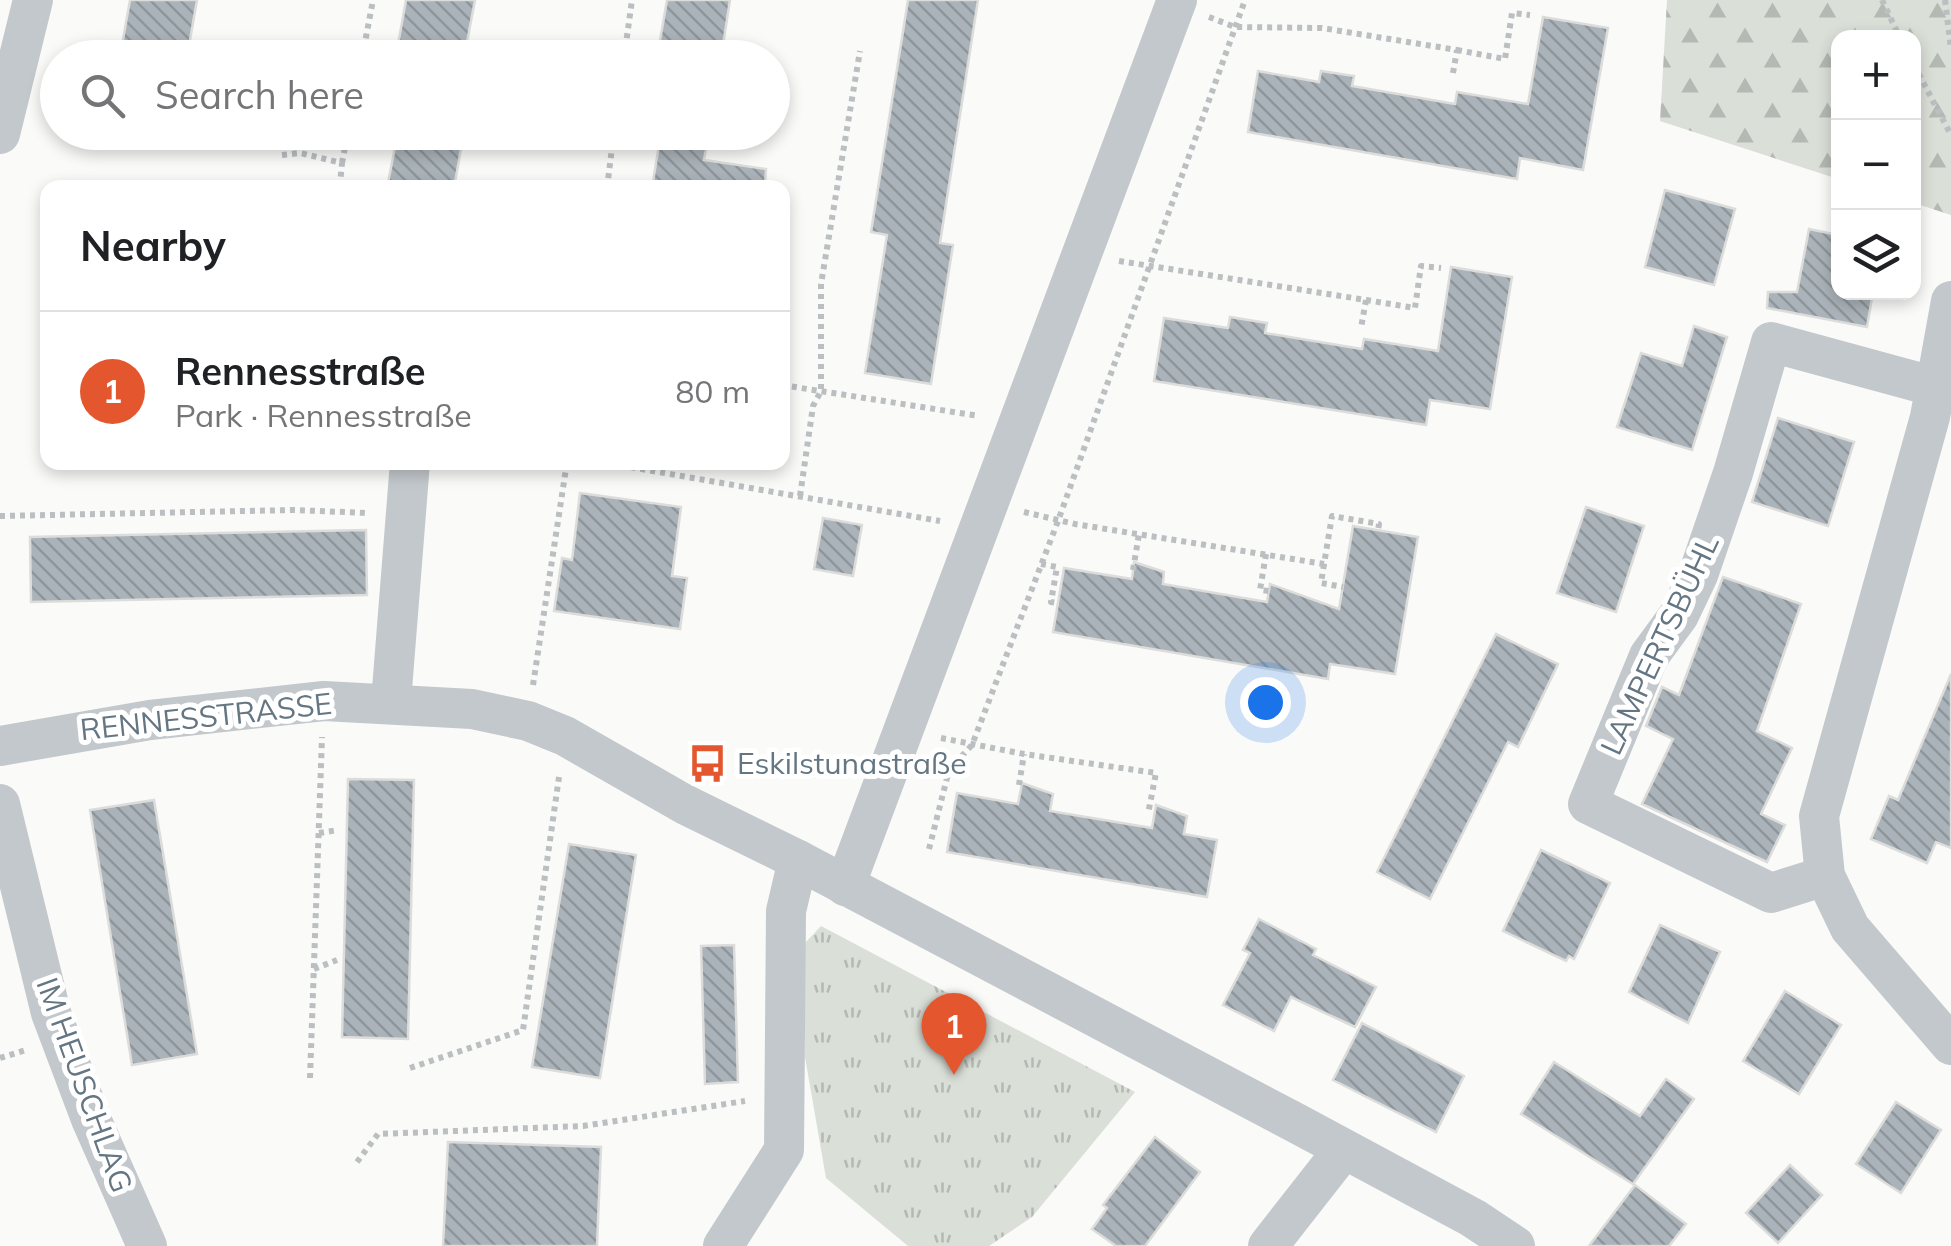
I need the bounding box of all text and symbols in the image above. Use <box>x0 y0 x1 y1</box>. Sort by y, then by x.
map controls <box>1831 30 1921 300</box>
button: + <box>1831 30 1921 120</box>
search box <box>40 40 790 150</box>
icon: search <box>75 68 130 123</box>
text: Search here <box>155 71 364 119</box>
button: − <box>1831 120 1921 210</box>
button: layers <box>1831 210 1921 300</box>
text: Nearby <box>80 219 226 272</box>
text: Rennesstraße <box>175 347 426 395</box>
text: 1 <box>103 371 122 411</box>
text: 80 m <box>675 371 750 411</box>
text: Park · Rennesstraße <box>175 395 472 435</box>
street label: LAMPERTSBÜHL <box>1591 528 1727 761</box>
your location <box>1240 677 1291 728</box>
street label: RENNESSTRASSE <box>78 684 334 748</box>
bus stop icon: Eskilstunastraße <box>686 743 728 785</box>
place label: Eskilstunastraße <box>737 744 966 782</box>
street label: IM HEUSCHLAG <box>29 972 141 1197</box>
pin: 1 <box>922 992 986 1075</box>

